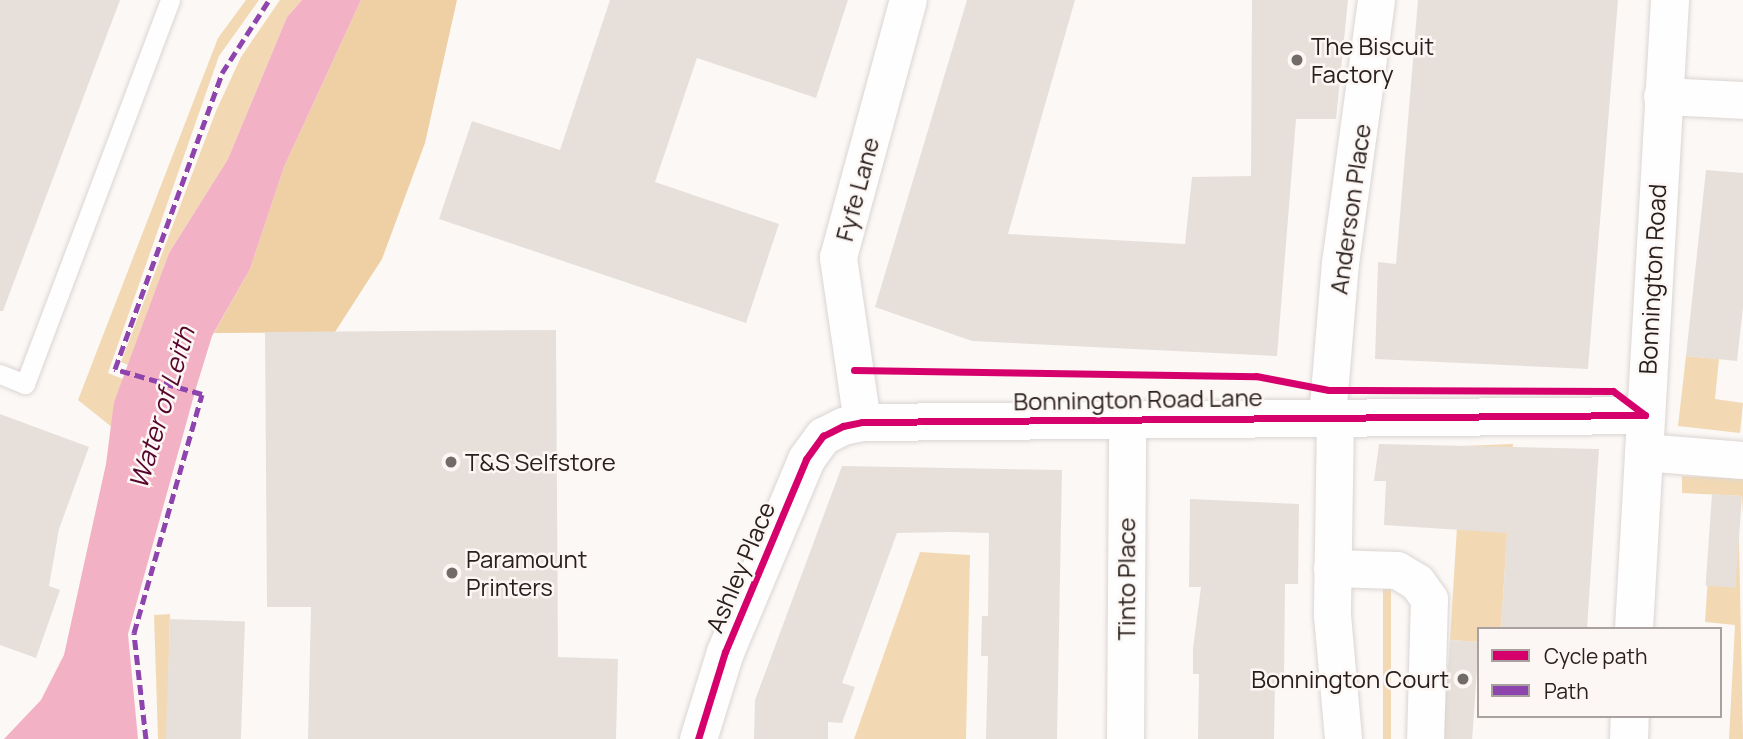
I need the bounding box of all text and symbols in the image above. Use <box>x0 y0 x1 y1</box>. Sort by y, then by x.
place label: The Biscuit Factory <box>1311 32 1434 88</box>
marker: The Biscuit Factory <box>1289 52 1305 68</box>
street label: Anderson Place <box>1324 122 1376 296</box>
street label: Fyfe Lane <box>829 134 885 244</box>
street label: Bonnington Road <box>1633 183 1671 375</box>
water label: Water of Leith <box>123 323 201 493</box>
street label: Bonnington Road Lane <box>1013 382 1263 416</box>
place label: T&S Selfstore <box>465 448 616 476</box>
marker: T&S Selfstore <box>443 454 459 470</box>
street label: Ashley Place <box>700 497 780 637</box>
street label: Tinto Place <box>1112 518 1140 640</box>
place label: Paramount Printers <box>466 545 587 601</box>
marker: Paramount Printers <box>444 565 460 581</box>
legend <box>1477 627 1722 718</box>
text: Cycle path <box>1544 642 1647 670</box>
place label: Bonnington Court <box>1251 665 1449 693</box>
marker: Bonnington Court <box>1455 671 1471 687</box>
text: Path <box>1544 677 1589 705</box>

